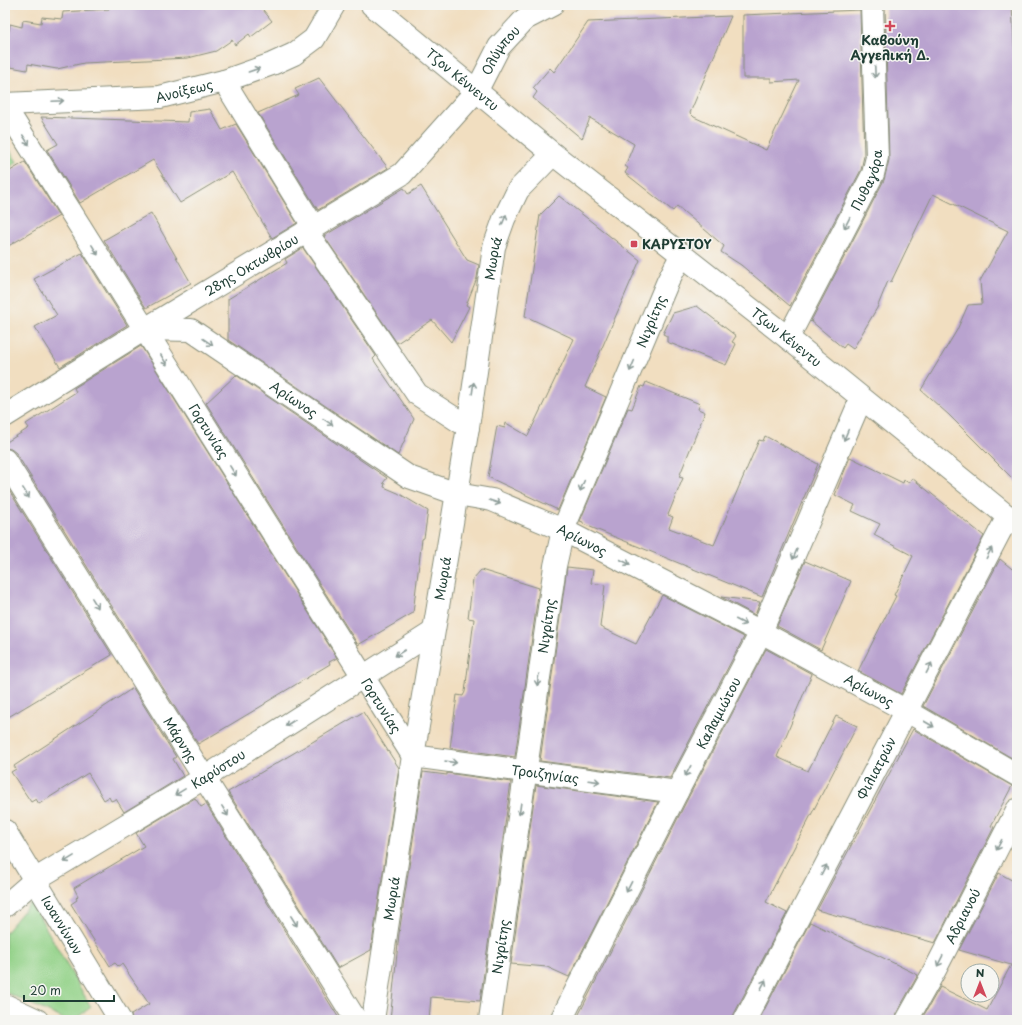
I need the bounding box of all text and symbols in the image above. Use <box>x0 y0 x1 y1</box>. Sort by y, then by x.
street label: Ολύμπου <box>476 21 524 78</box>
marker: Καβούνη Αγγελική Δ. <box>885 21 895 31</box>
place label: Καβούνη Αγγελική Δ. <box>850 30 930 64</box>
street label: Τζον Κέννεντυ <box>422 43 503 115</box>
one-way arrow <box>871 65 878 78</box>
one-way arrow <box>248 66 260 74</box>
street label: Ανοίξεως <box>153 74 215 107</box>
one-way arrow <box>51 98 64 105</box>
one-way arrow <box>22 134 30 145</box>
street label: Πυθαγόρα <box>846 149 886 214</box>
one-way arrow <box>501 214 509 226</box>
one-way arrow <box>843 217 850 229</box>
street label: 28ης Οκτωβρίου <box>200 229 302 300</box>
street label: Μωριά <box>479 233 506 281</box>
place label: ΚΑΡΥΣΤΟΥ <box>642 234 712 253</box>
marker: ΚΑΡΥΣΤΟΥ <box>629 239 639 249</box>
one-way arrow <box>91 244 99 255</box>
street label: Νιγρίτης <box>631 292 670 350</box>
street label: Τζων Κένεντυ <box>747 303 826 371</box>
one-way arrow <box>202 338 213 346</box>
one-way arrow <box>161 354 169 366</box>
one-way arrow <box>628 360 635 372</box>
street label: Αρίωνος <box>266 376 322 422</box>
one-way arrow <box>469 382 477 395</box>
street label: Γορτυνίας <box>185 400 234 463</box>
one-way arrow <box>322 418 333 426</box>
one-way arrow <box>842 428 849 440</box>
one-way arrow <box>230 465 238 477</box>
one-way arrow <box>578 480 585 492</box>
one-way arrow <box>22 487 30 499</box>
one-way arrow <box>488 499 501 506</box>
street label: Αρίωνος <box>555 519 611 560</box>
one-way arrow <box>790 547 798 559</box>
one-way arrow <box>986 547 993 559</box>
street label: Μωριά <box>429 555 455 602</box>
one-way arrow <box>619 559 631 566</box>
one-way arrow <box>91 597 99 608</box>
street label: Νιγρίτης <box>533 597 559 655</box>
one-way arrow <box>735 619 747 626</box>
one-way arrow <box>395 649 406 657</box>
one-way arrow <box>926 663 934 675</box>
street label: Αρίωνος <box>841 669 898 711</box>
one-way arrow <box>534 673 542 686</box>
street label: Καλαμιώτου <box>691 673 745 752</box>
street label: Γορτυνίας <box>357 674 406 737</box>
street label: Μάρνης <box>159 713 202 766</box>
one-way arrow <box>285 719 296 727</box>
one-way arrow <box>923 720 935 728</box>
street label: Φιλιατρών <box>852 733 900 803</box>
street label: Καρύστου <box>187 744 249 793</box>
one-way arrow <box>444 758 457 766</box>
street label: Τροιζηνίας <box>510 760 580 788</box>
one-way arrow <box>684 765 691 777</box>
one-way arrow <box>587 777 600 785</box>
one-way arrow <box>174 789 186 797</box>
one-way arrow <box>516 802 524 815</box>
one-way arrow <box>221 805 229 816</box>
one-way arrow <box>995 839 1002 851</box>
one-way arrow <box>63 856 75 864</box>
one-way arrow <box>821 865 828 877</box>
street label: Μωριά <box>378 875 404 921</box>
one-way arrow <box>625 880 632 892</box>
street label: Αδριανού <box>940 885 984 947</box>
street label: Ιωαννίνων <box>37 891 88 958</box>
one-way arrow <box>290 915 298 926</box>
street label: Νιγρίτης <box>487 918 513 975</box>
one-way arrow <box>936 954 943 966</box>
north arrow <box>960 963 1000 1003</box>
text: N <box>976 964 985 981</box>
scale bar <box>24 977 114 1003</box>
one-way arrow <box>760 980 768 992</box>
text: 20 m <box>30 981 61 999</box>

